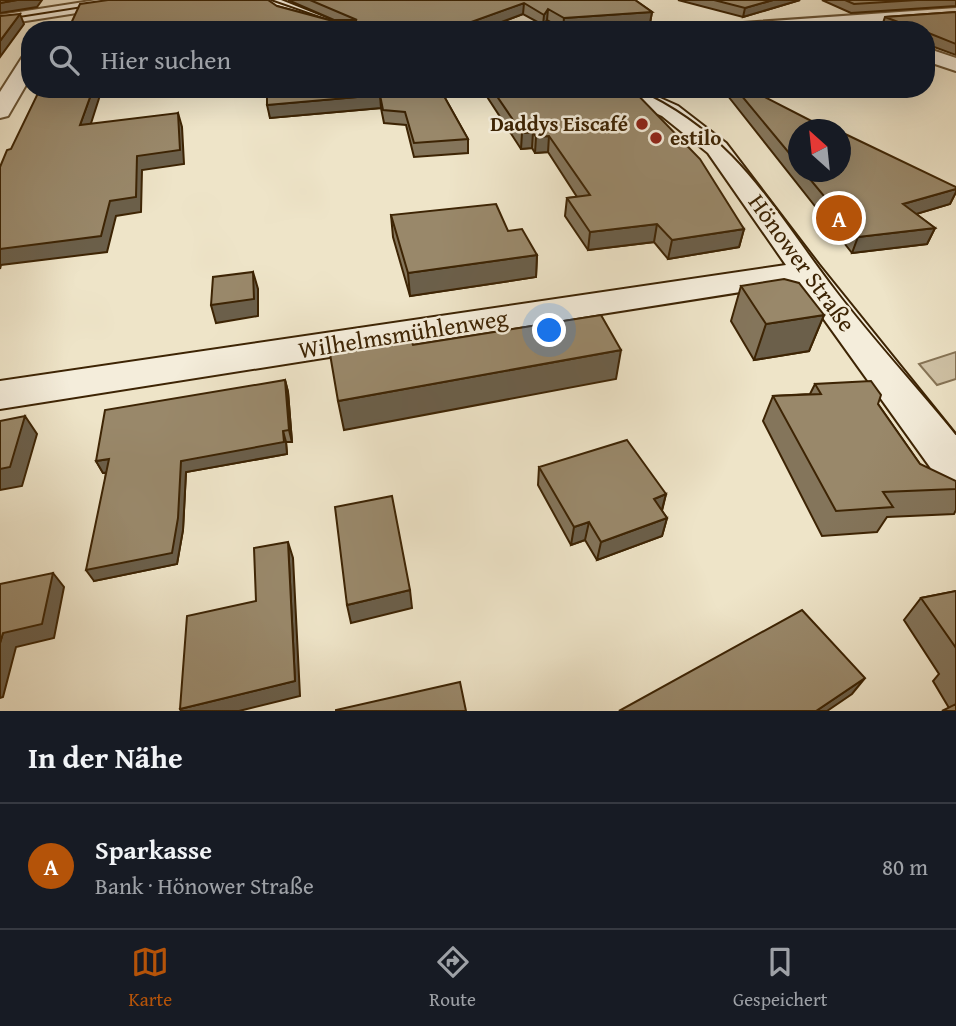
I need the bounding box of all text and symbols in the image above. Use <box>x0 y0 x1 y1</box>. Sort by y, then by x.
search box <box>21 21 935 98</box>
text: Hier suchen <box>101 40 231 79</box>
icon: search <box>45 41 83 79</box>
place label: Daddys Eiscafé <box>490 108 628 139</box>
marker: Daddys Eiscafé <box>634 116 650 132</box>
north arrow <box>788 119 851 182</box>
place label: estilo <box>670 122 722 153</box>
marker: estilo <box>648 130 664 146</box>
street label: Hönower Straße <box>740 186 864 339</box>
pin: A <box>816 192 862 244</box>
street label: Wilhelmsmühlenweg <box>296 300 510 367</box>
your location <box>532 313 566 347</box>
text: In der Nähe <box>28 735 183 779</box>
text: Sparkasse <box>95 830 212 869</box>
text: A <box>44 850 58 883</box>
text: 80 m <box>882 850 928 883</box>
text: Bank · Hönower Straße <box>95 869 314 902</box>
tab: Karte <box>129 943 172 1013</box>
tab: Route <box>429 943 476 1013</box>
tab: Gespeichert <box>733 943 827 1013</box>

